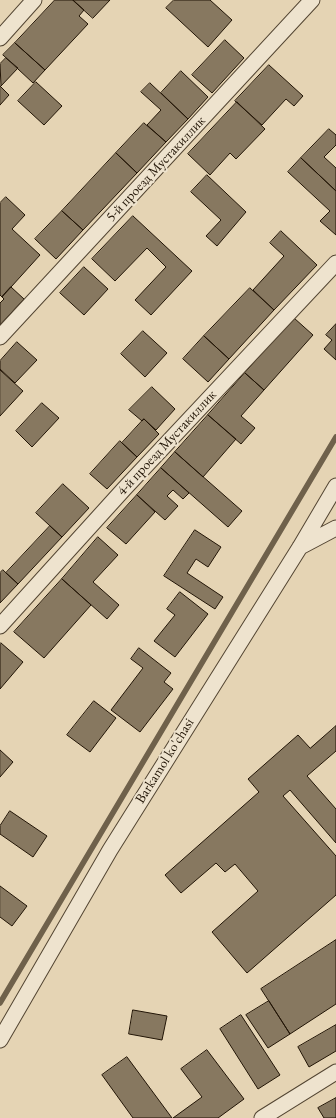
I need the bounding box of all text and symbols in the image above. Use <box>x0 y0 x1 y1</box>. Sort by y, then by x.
street label: 5-й проезд Мустакиллик <box>103 113 209 225</box>
street label: 4-й проезд Мустакиллик <box>114 387 220 499</box>
street label: Barkamol ko'chasi <box>132 715 198 807</box>

